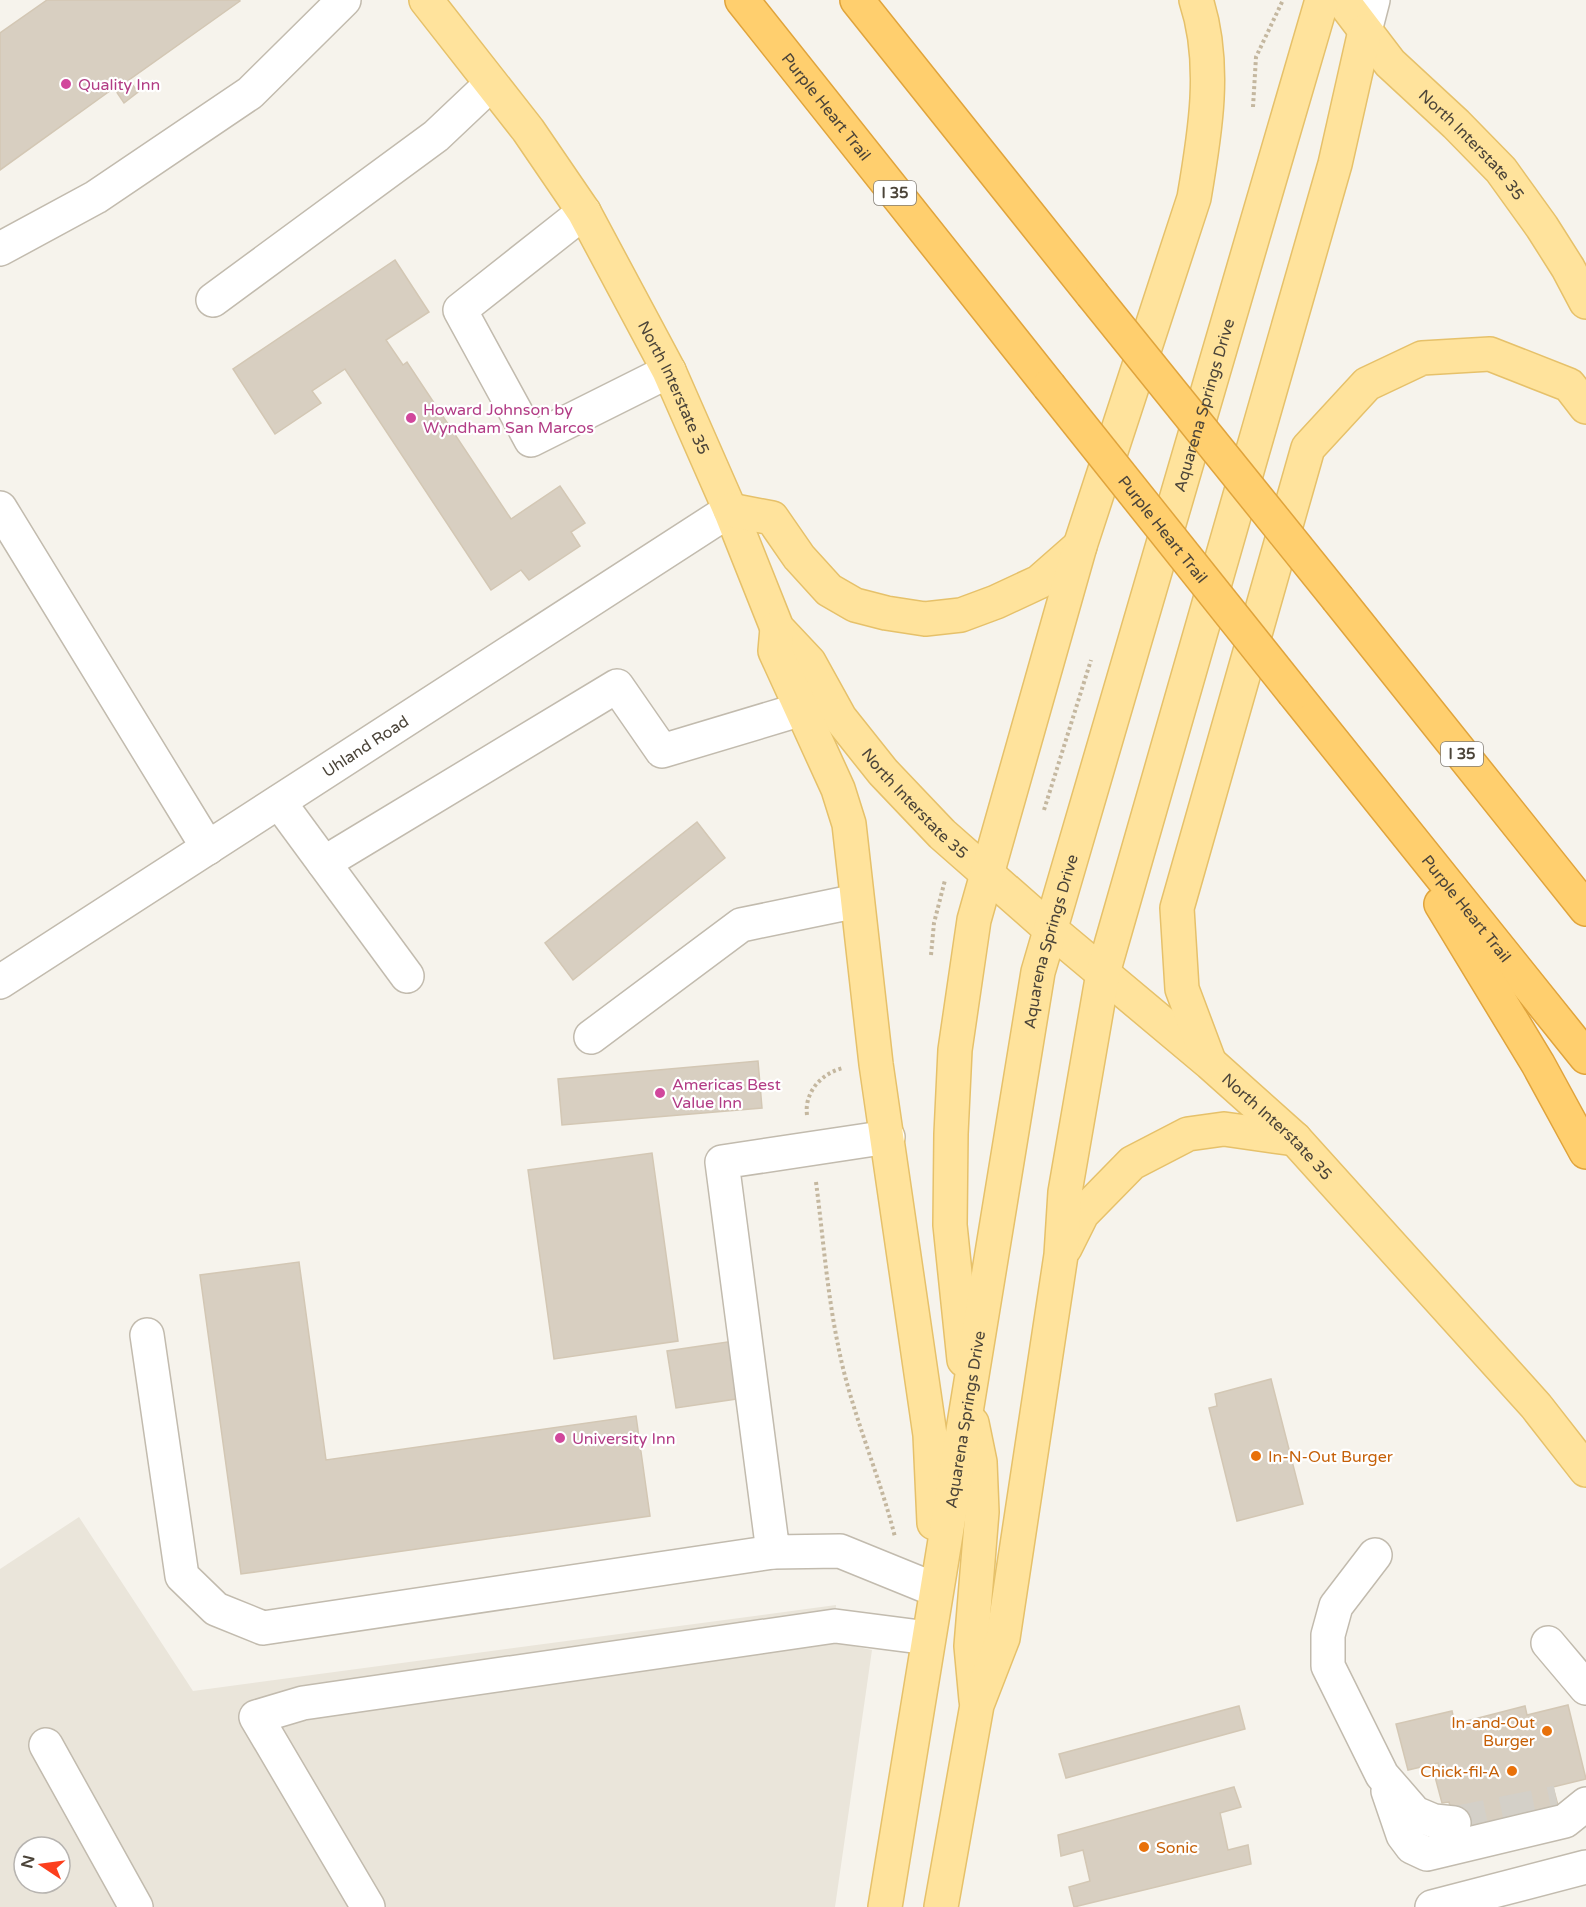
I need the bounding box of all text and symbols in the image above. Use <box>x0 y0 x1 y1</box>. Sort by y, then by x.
street label: Purple Heart Trail <box>777 49 875 165</box>
place label: Quality Inn <box>78 75 160 95</box>
marker: Quality Inn <box>59 77 73 91</box>
street label: North Interstate 35 <box>1414 86 1528 204</box>
road number: I 35 <box>874 181 916 205</box>
street label: Aquarena Springs Drive <box>1170 316 1239 494</box>
street label: North Interstate 35 <box>633 318 713 458</box>
place label: Howard Johnson by Wyndham San Marcos <box>423 400 594 438</box>
marker: Howard Johnson by Wyndham San Marcos <box>404 411 418 425</box>
street label: Purple Heart Trail <box>1113 472 1211 588</box>
street label: Uhland Road <box>319 711 413 782</box>
road number: I 35 <box>1441 742 1483 766</box>
street label: North Interstate 35 <box>857 744 972 863</box>
street label: Purple Heart Trail <box>1417 851 1515 967</box>
street label: Aquarena Springs Drive <box>1020 852 1083 1030</box>
street label: North Interstate 35 <box>1217 1069 1336 1184</box>
place label: Americas Best Value Inn <box>672 1075 781 1113</box>
marker: Americas Best Value Inn <box>653 1086 667 1100</box>
street label: Aquarena Springs Drive <box>941 1329 990 1510</box>
place label: University Inn <box>572 1429 675 1449</box>
marker: University Inn <box>553 1431 567 1445</box>
place label: In-N-Out Burger <box>1268 1447 1394 1467</box>
marker: In-N-Out Burger <box>1249 1449 1263 1463</box>
place label: In-and-Out Burger <box>1451 1713 1536 1751</box>
marker: In-and-Out Burger <box>1540 1724 1554 1738</box>
place label: Chick-fil-A <box>1420 1762 1500 1782</box>
marker: Chick-fil-A <box>1505 1764 1519 1778</box>
north arrow <box>12 1835 72 1895</box>
place label: Sonic <box>1156 1838 1198 1858</box>
marker: Sonic <box>1137 1840 1151 1854</box>
text: N <box>17 1853 40 1870</box>

